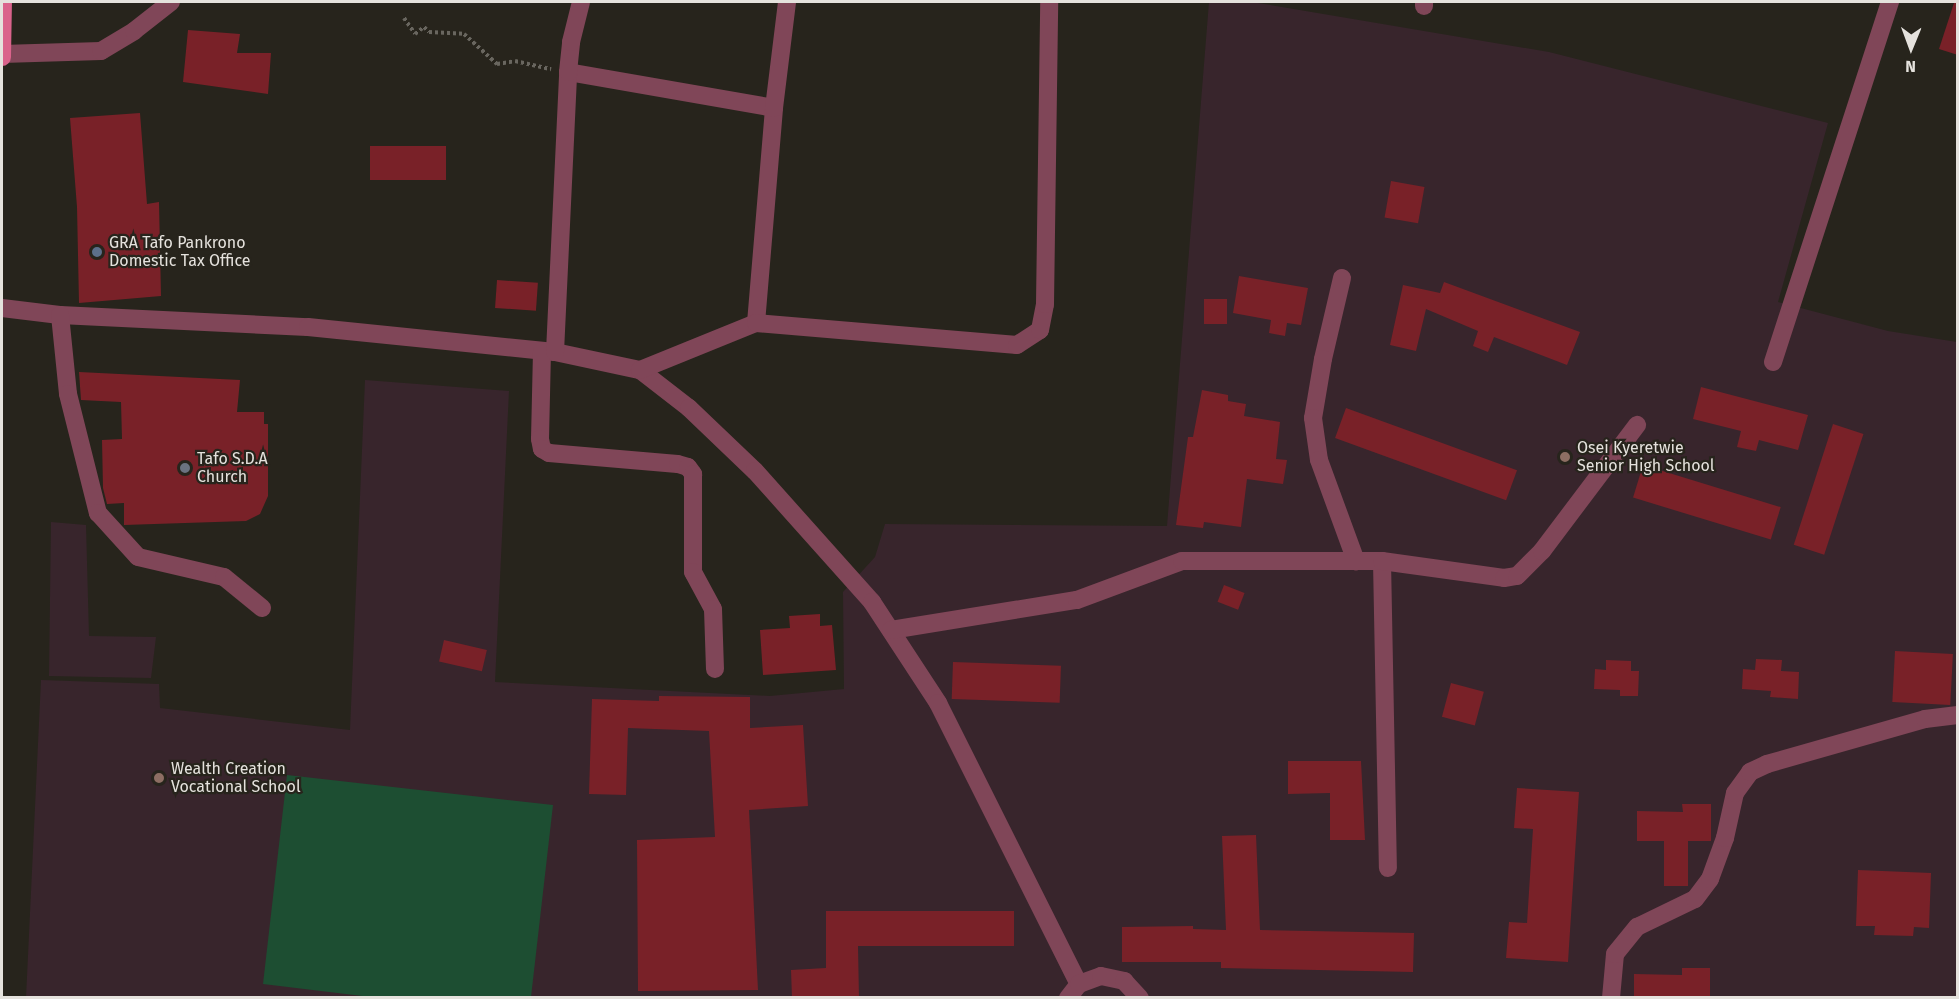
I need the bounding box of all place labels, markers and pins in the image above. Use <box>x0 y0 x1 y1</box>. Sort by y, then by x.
place label: GRA Tafo Pankrono Domestic Tax Office <box>109 233 251 271</box>
marker: GRA Tafo Pankrono Domestic Tax Office <box>90 245 104 259</box>
place label: Osei Kyeretwie Senior High School <box>1577 438 1715 476</box>
place label: Tafo S.D.A Church <box>197 449 268 487</box>
marker: Osei Kyeretwie Senior High School <box>1558 450 1572 464</box>
marker: Tafo S.D.A Church <box>178 461 192 475</box>
place label: Wealth Creation Vocational School <box>171 759 301 797</box>
marker: Wealth Creation Vocational School <box>152 771 166 785</box>

